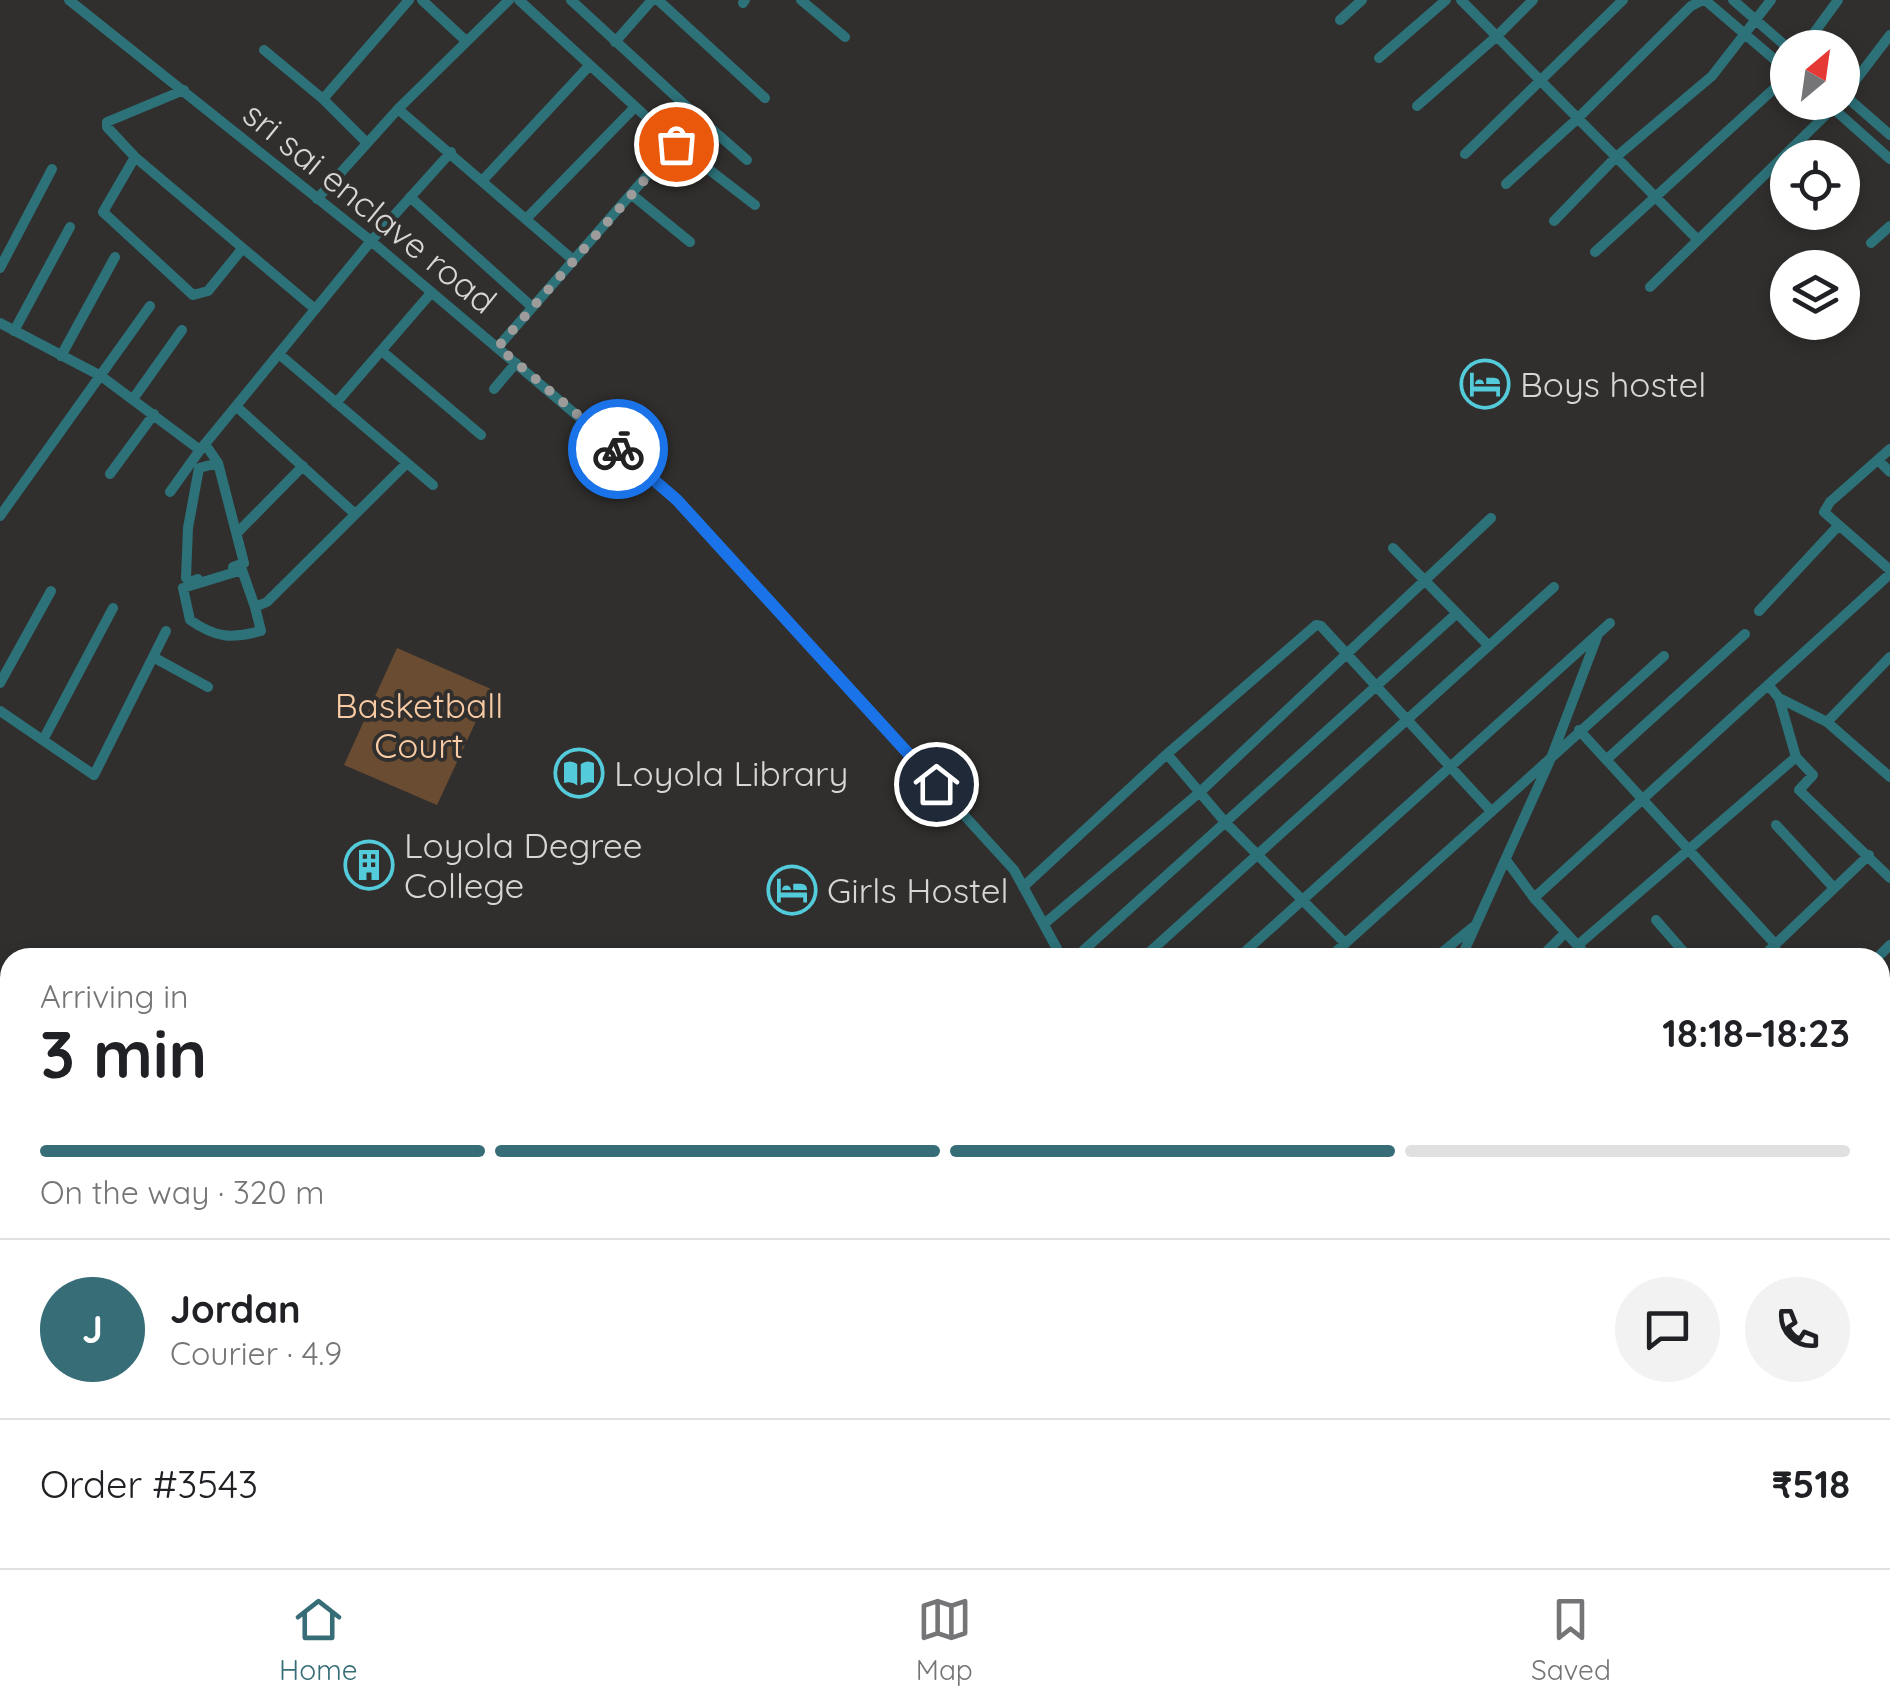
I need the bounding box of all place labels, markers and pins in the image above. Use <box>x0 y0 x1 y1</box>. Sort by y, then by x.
pin <box>634 102 719 187</box>
hotel icon: Boys hostel <box>1459 358 1511 410</box>
place label: Boys hostel <box>1520 362 1706 406</box>
pin <box>894 742 979 827</box>
library icon: Loyola Library <box>553 747 605 799</box>
place label: Loyola Library <box>614 751 848 795</box>
place label: Loyola Degree College <box>404 823 643 907</box>
building icon: Loyola Degree College <box>343 839 395 891</box>
hotel icon: Girls Hostel <box>766 864 818 916</box>
place label: Girls Hostel <box>827 868 1009 912</box>

